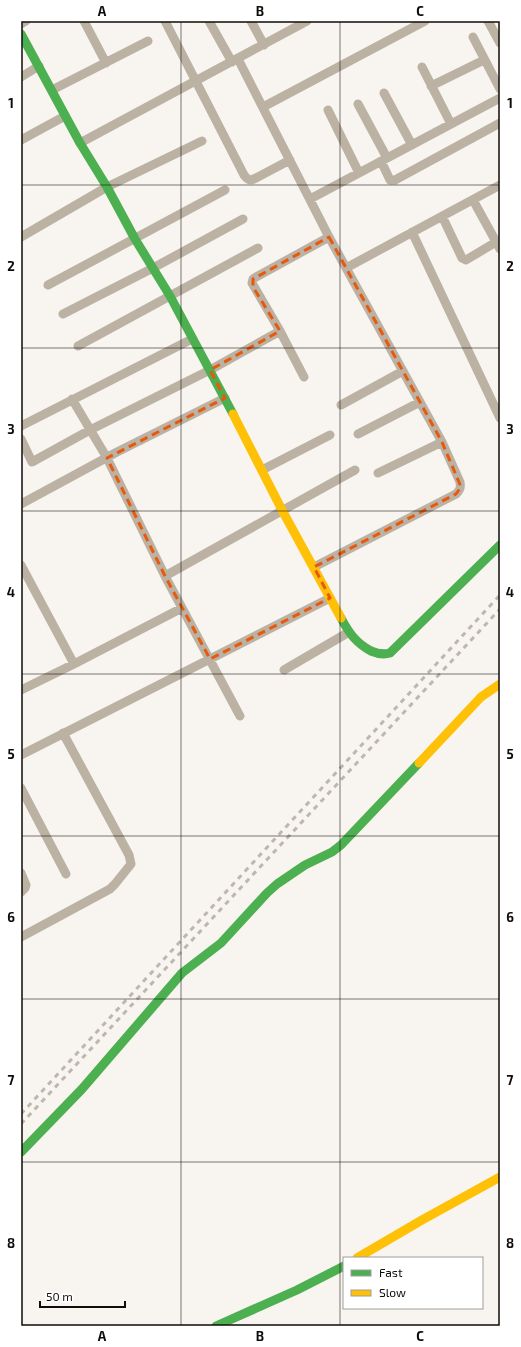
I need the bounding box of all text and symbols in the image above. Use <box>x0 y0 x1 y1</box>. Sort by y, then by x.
text: A <box>98 3 107 19</box>
text: B <box>256 3 264 19</box>
text: C <box>416 3 424 19</box>
text: 1 <box>8 95 14 111</box>
text: 1 <box>507 95 513 111</box>
text: 2 <box>7 258 15 274</box>
text: 2 <box>506 258 514 274</box>
text: 3 <box>7 421 15 437</box>
text: 3 <box>506 421 514 437</box>
text: 4 <box>7 584 15 600</box>
text: 4 <box>506 584 514 600</box>
text: 5 <box>7 746 15 762</box>
text: 5 <box>506 746 514 762</box>
text: 6 <box>7 909 15 925</box>
text: 6 <box>506 909 514 925</box>
text: 7 <box>8 1072 15 1088</box>
text: 7 <box>507 1072 514 1088</box>
text: 8 <box>7 1235 15 1251</box>
text: 8 <box>506 1235 514 1251</box>
legend <box>343 1257 483 1309</box>
text: Fast <box>379 1265 403 1279</box>
scale bar <box>40 1283 125 1309</box>
text: Slow <box>379 1285 406 1299</box>
text: 50 m <box>46 1289 73 1303</box>
text: A <box>98 1328 107 1344</box>
text: B <box>256 1328 264 1344</box>
text: C <box>416 1328 424 1344</box>

